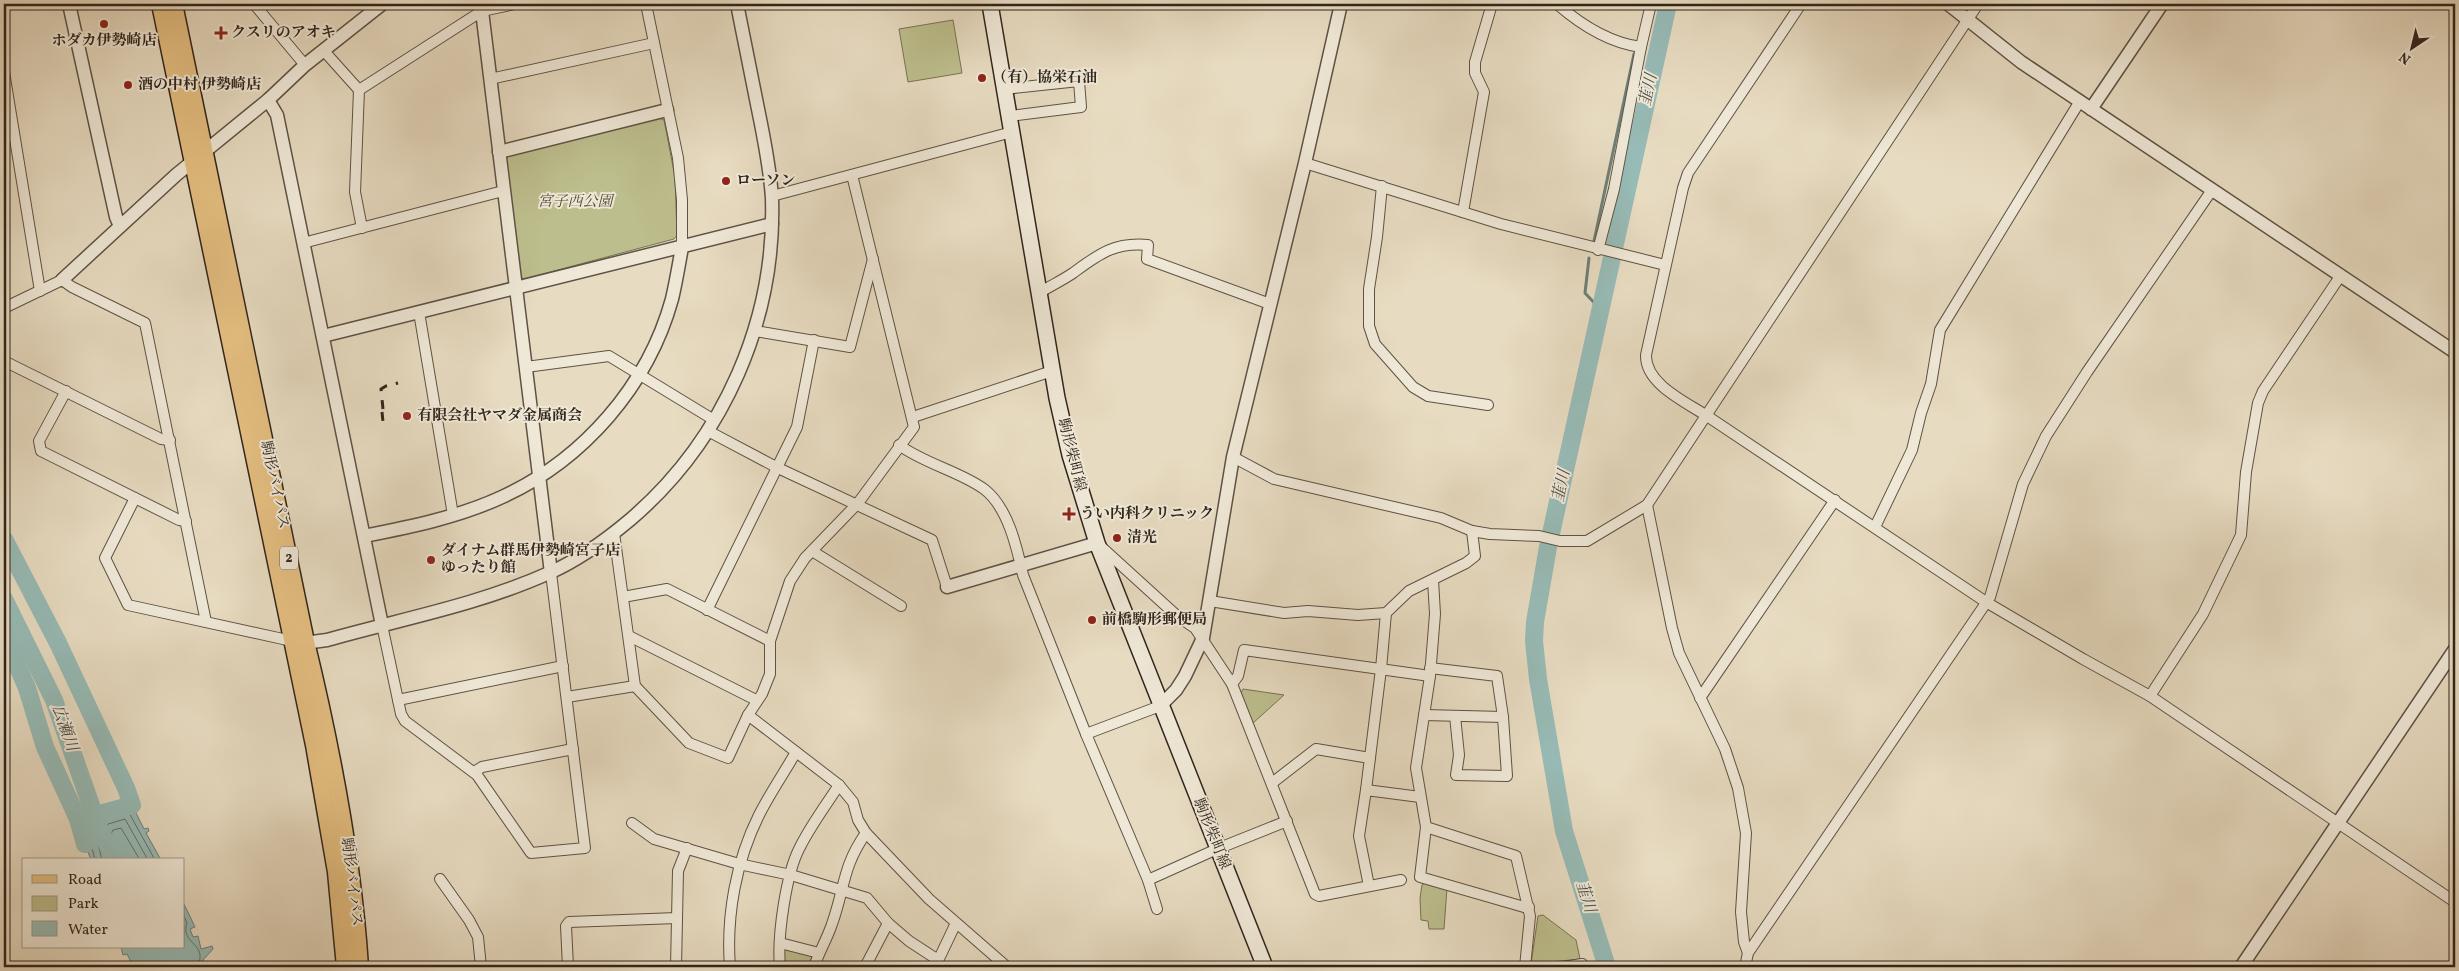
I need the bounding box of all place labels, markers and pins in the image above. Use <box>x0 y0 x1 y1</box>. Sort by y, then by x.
marker: ホダカ伊勢崎店 <box>98 18 110 30</box>
place label: クスリのアオキ <box>231 23 336 44</box>
marker: クスリのアオキ <box>215 27 227 39</box>
place label: ホダカ伊勢崎店 <box>51 31 157 52</box>
place label: （有）協栄石油 <box>992 68 1097 89</box>
marker: （有）協栄石油 <box>976 72 988 84</box>
place label: 酒の中村 伊勢崎店 <box>138 75 261 96</box>
marker: 酒の中村 伊勢崎店 <box>122 79 134 91</box>
place label: ローソン <box>736 171 795 192</box>
marker: ローソン <box>720 175 732 187</box>
place label: 有限会社ヤマダ金属商会 <box>417 406 582 427</box>
marker: 有限会社ヤマダ金属商会 <box>401 410 413 422</box>
place label: うい内科クリニック <box>1080 504 1214 525</box>
marker: うい内科クリニック <box>1062 507 1076 521</box>
place label: 清光 <box>1127 528 1157 549</box>
marker: 清光 <box>1111 532 1123 544</box>
place label: ダイナム群馬伊勢崎宮子店 ゆったり館 <box>441 541 620 579</box>
marker: ダイナム群馬伊勢崎宮子店 ゆったり館 <box>425 554 437 566</box>
place label: 前橋駒形郵便局 <box>1102 610 1207 631</box>
marker: 前橋駒形郵便局 <box>1086 614 1098 626</box>

